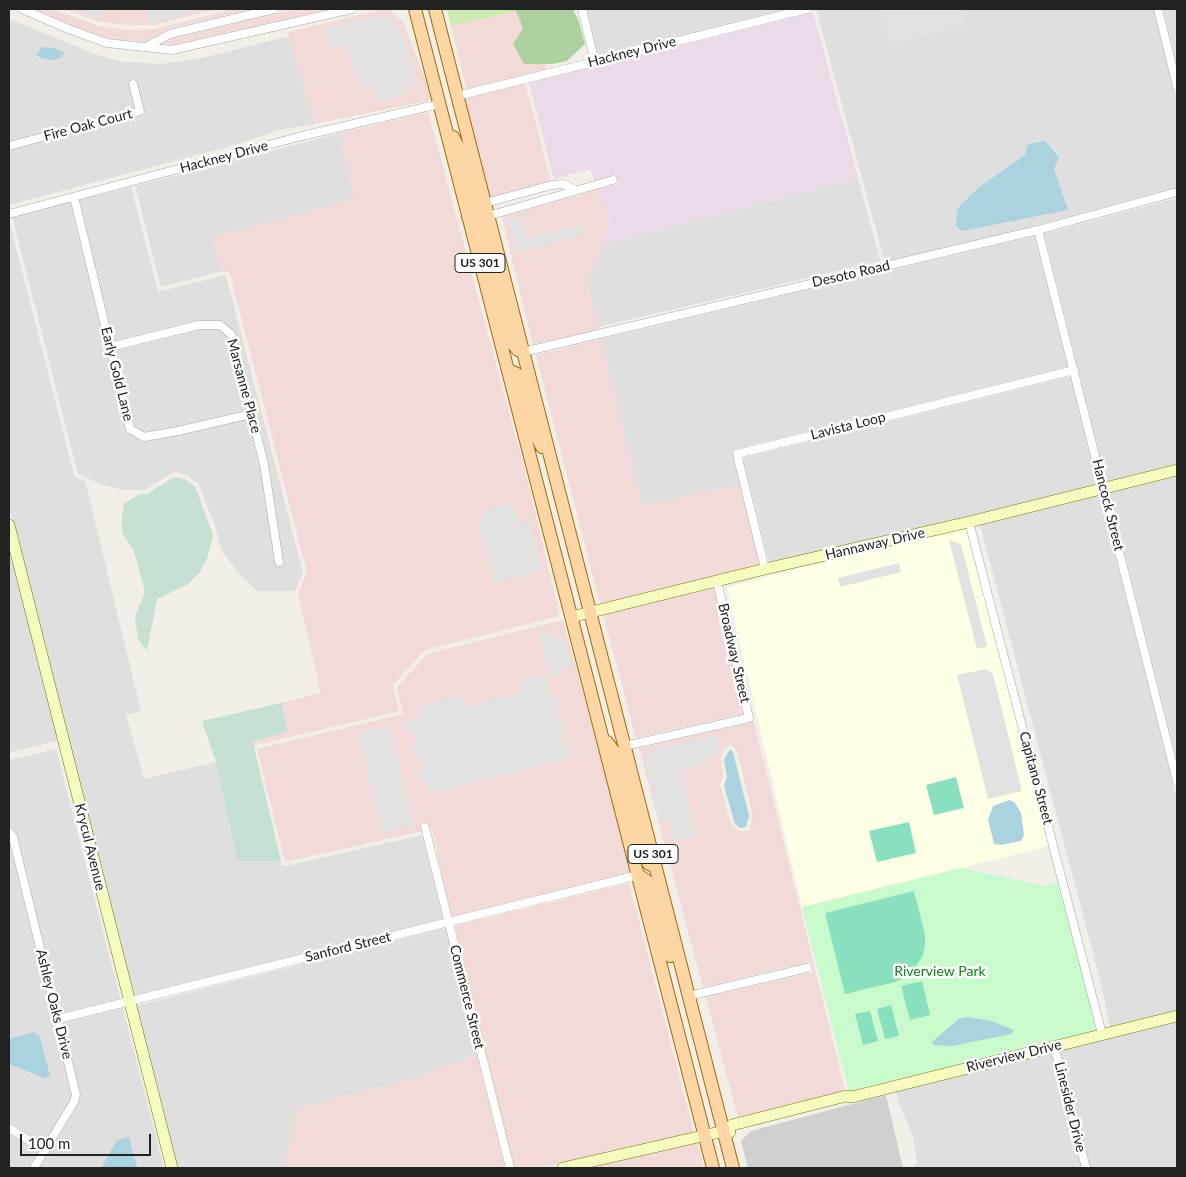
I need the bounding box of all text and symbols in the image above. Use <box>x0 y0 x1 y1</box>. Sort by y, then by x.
street label: Hackney Drive <box>586 33 678 71</box>
street label: Fire Oak Court <box>42 105 134 145</box>
street label: Hackney Drive <box>178 137 270 177</box>
road number: US 301 <box>455 254 505 272</box>
street label: Desoto Road <box>810 257 892 291</box>
street label: Early Gold Lane <box>97 325 137 423</box>
street label: Marsanne Place <box>223 337 265 435</box>
street label: Lavista Loop <box>809 409 887 443</box>
street label: Hancock Street <box>1088 457 1128 553</box>
street label: Hannaway Drive <box>823 524 927 564</box>
street label: Broadway Street <box>714 602 754 704</box>
street label: Capitano Street <box>1016 730 1056 826</box>
street label: Krycul Avenue <box>71 802 109 892</box>
road number: US 301 <box>628 844 678 864</box>
street label: Sanford Street <box>303 928 393 966</box>
street label: Commerce Street <box>446 943 488 1051</box>
street label: Ashley Oaks Drive <box>32 947 76 1061</box>
park label: Riverview Park <box>894 963 986 979</box>
street label: Riverview Drive <box>965 1036 1063 1076</box>
street label: Linesider Drive <box>1051 1060 1089 1154</box>
scale bar <box>22 1124 154 1156</box>
text: 100 m <box>28 1134 70 1152</box>

